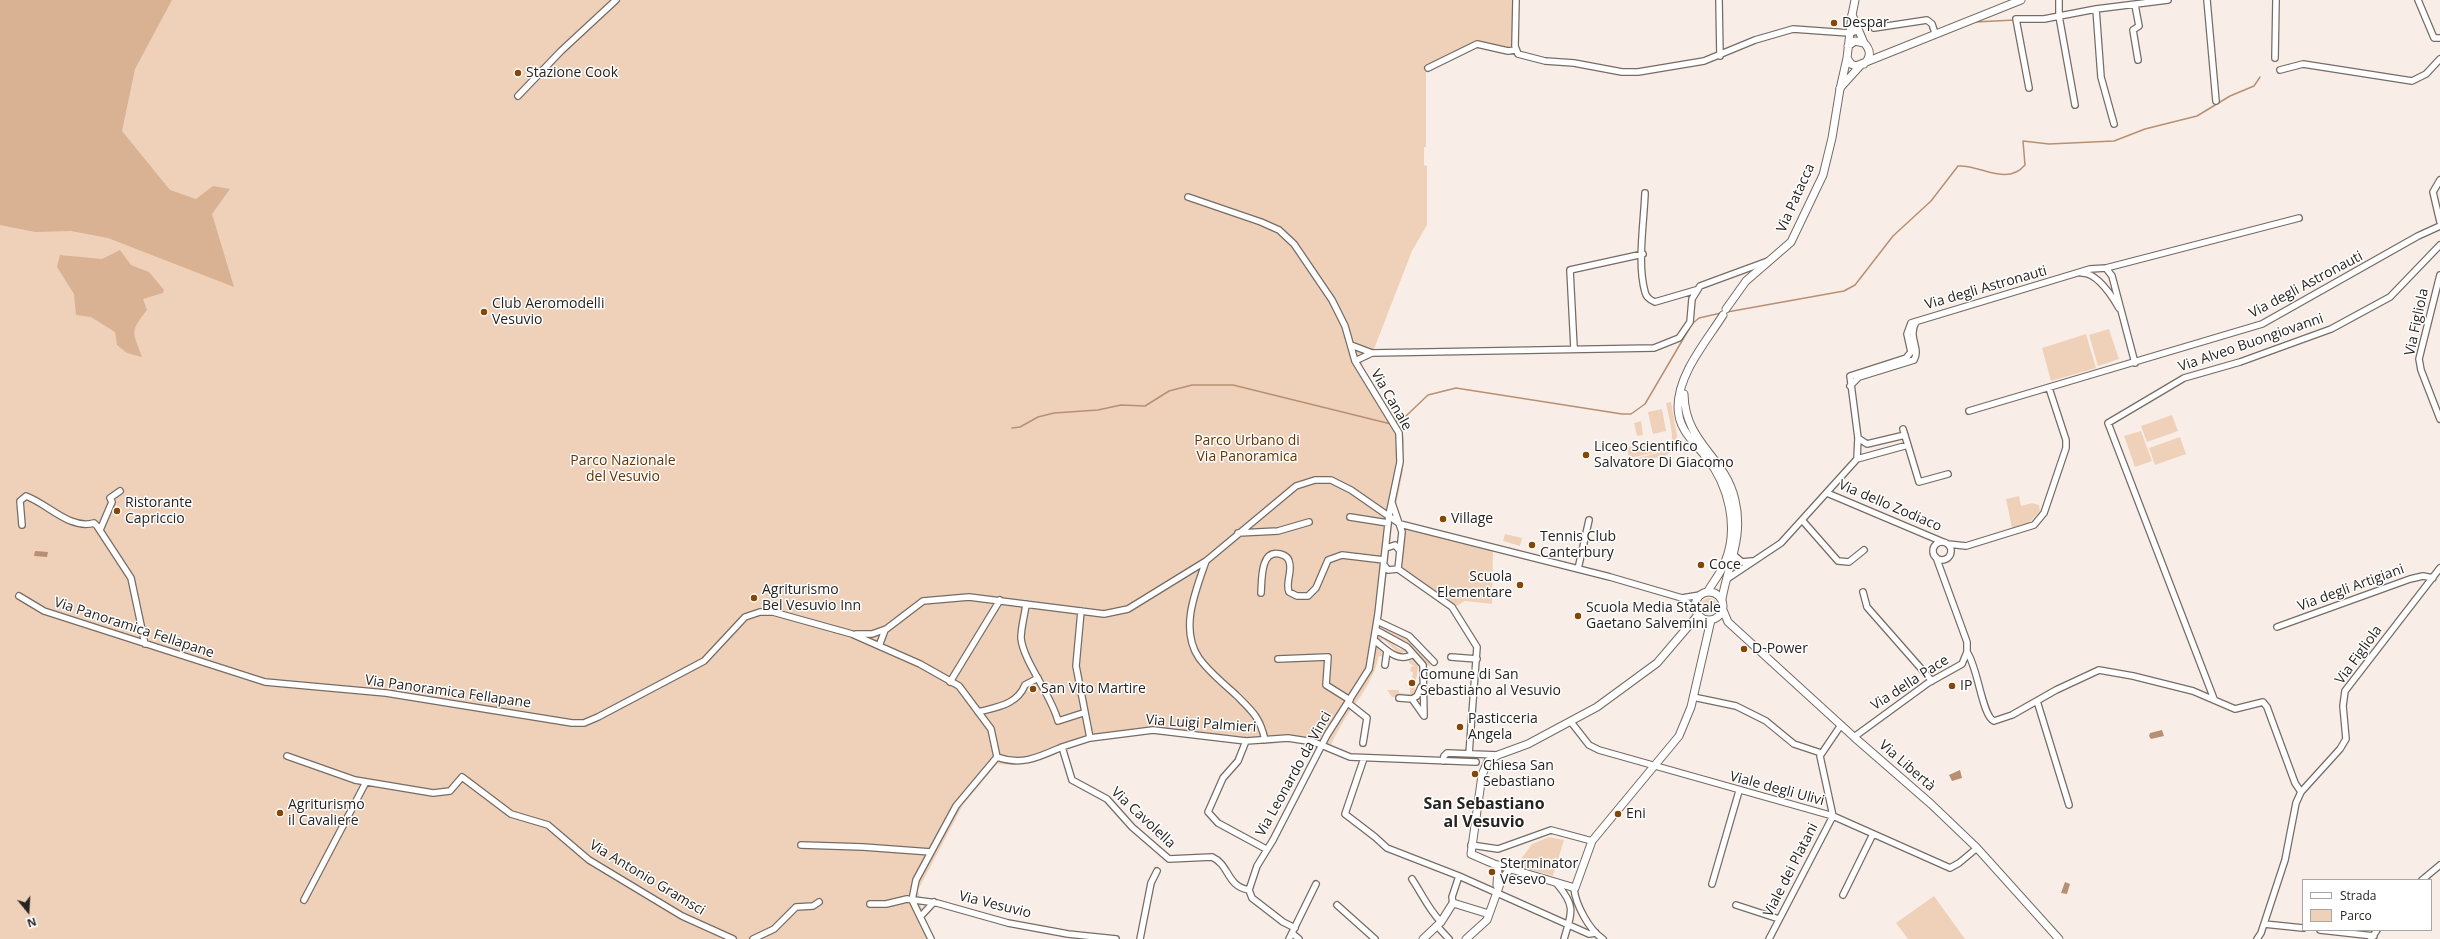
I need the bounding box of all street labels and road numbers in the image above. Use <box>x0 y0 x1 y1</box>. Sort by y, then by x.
street label: Via Patacca <box>1773 161 1819 235</box>
street label: Via degli Astronauti <box>2246 248 2366 322</box>
street label: Via degli Astronauti <box>1923 263 2049 313</box>
street label: Via Figliola <box>2402 287 2432 357</box>
street label: Via Alveo Buongiovanni <box>2176 310 2326 376</box>
street label: Via Canale <box>1367 367 1415 433</box>
street label: Via dello Zodiaco <box>1836 477 1944 535</box>
street label: Via degli Artigiani <box>2295 561 2407 615</box>
street label: Via Panoramica Fellapane <box>52 594 216 662</box>
street label: Via Figliola <box>2332 622 2386 688</box>
street label: Via della Pace <box>1868 652 1952 714</box>
street label: Via Panoramica Fellapane <box>364 672 532 712</box>
street label: Via Leonardo da Vinci <box>1253 709 1335 839</box>
street label: Via Luigi Palmieri <box>1145 712 1257 736</box>
street label: Via Libertà <box>1875 737 1939 795</box>
street label: Viale degli Ulivi <box>1728 768 1826 810</box>
street label: Via Cavolella <box>1107 784 1179 852</box>
street label: Viale dei Platani <box>1760 820 1822 920</box>
street label: Via Antonio Gramsci <box>586 837 708 919</box>
street label: Via Vesuvio <box>957 888 1033 922</box>

